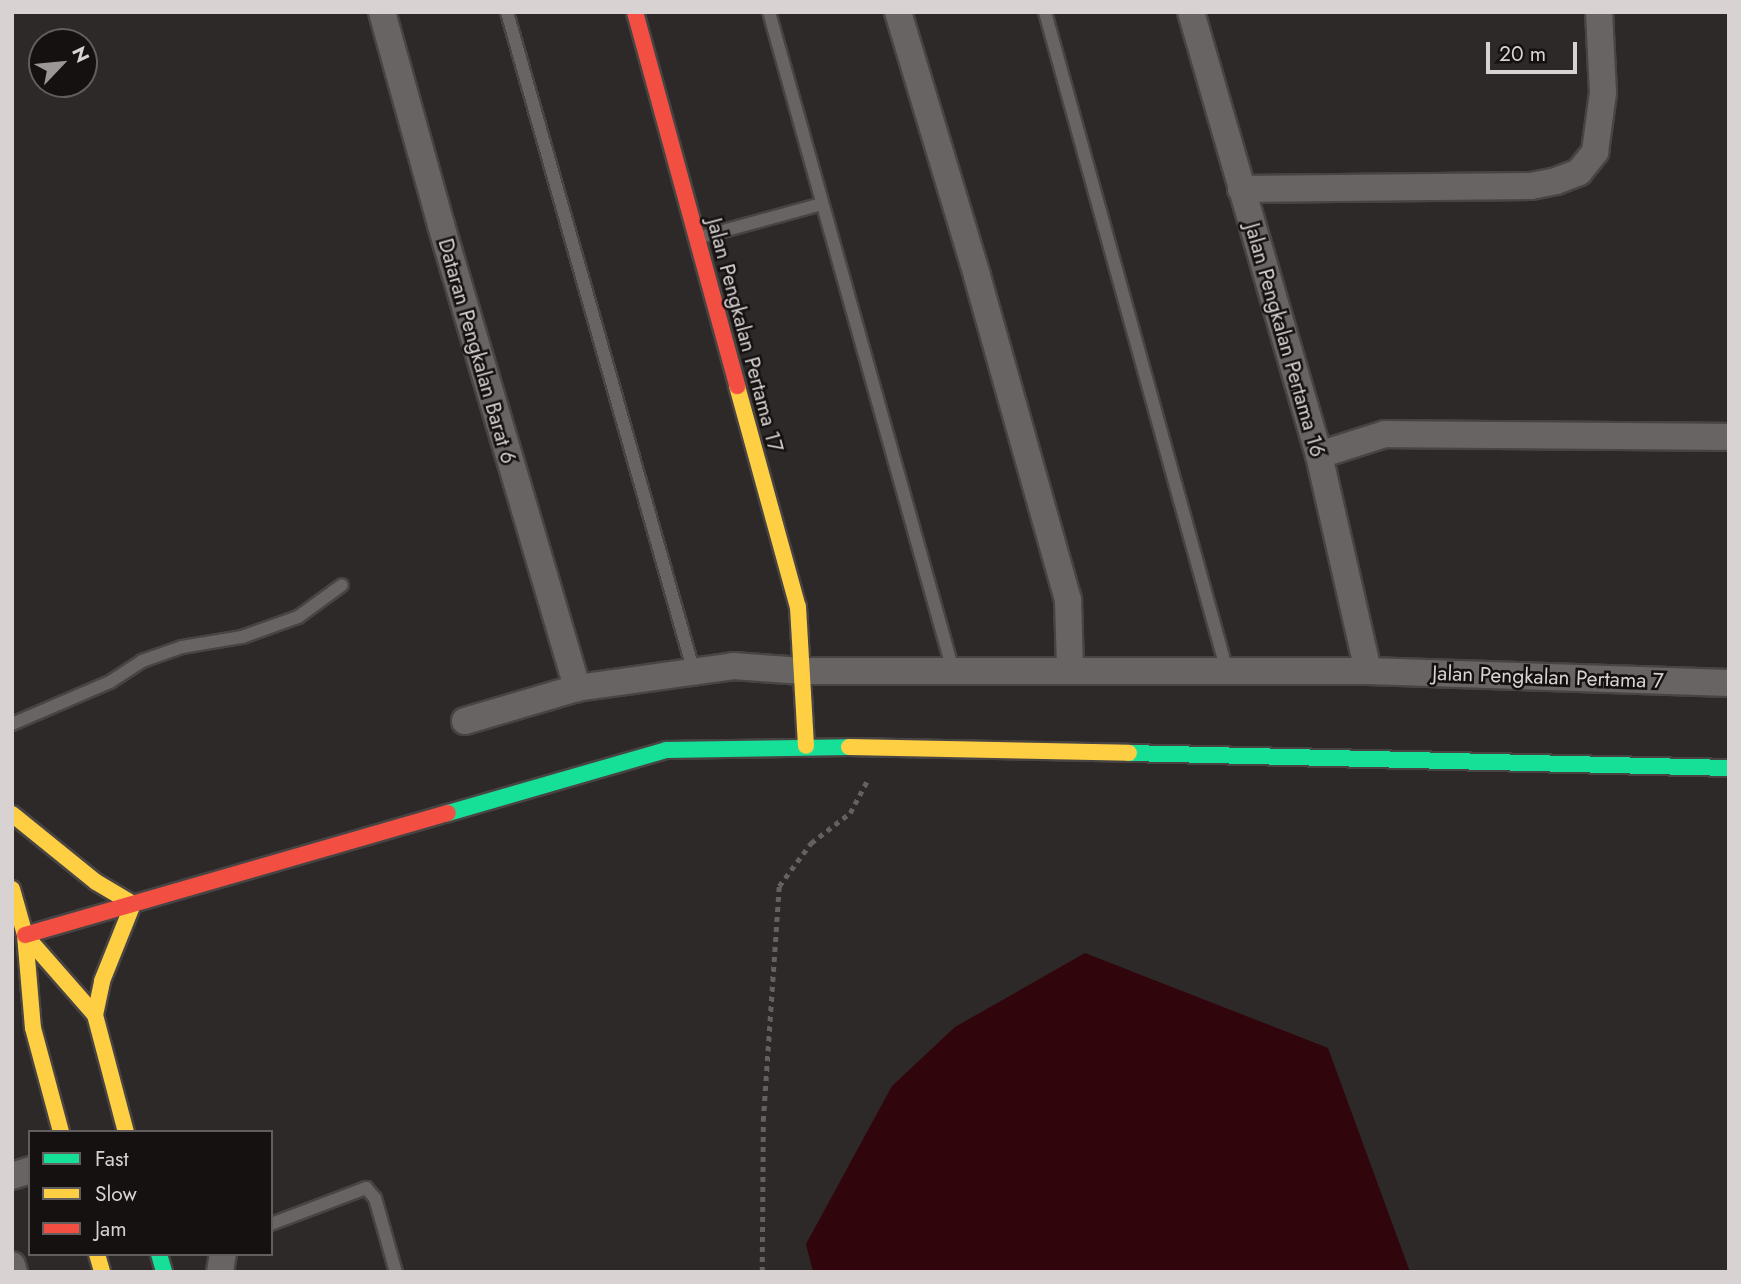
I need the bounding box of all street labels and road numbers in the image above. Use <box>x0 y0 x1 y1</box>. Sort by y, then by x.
street label: Jalan Pengkalan Pertama 17 <box>702 215 788 455</box>
street label: Jalan Pengkalan Pertama 16 <box>1240 220 1330 460</box>
street label: Dataran Pengkalan Barat 6 <box>433 236 521 466</box>
street label: Jalan Pengkalan Pertama 7 <box>1432 660 1664 694</box>

